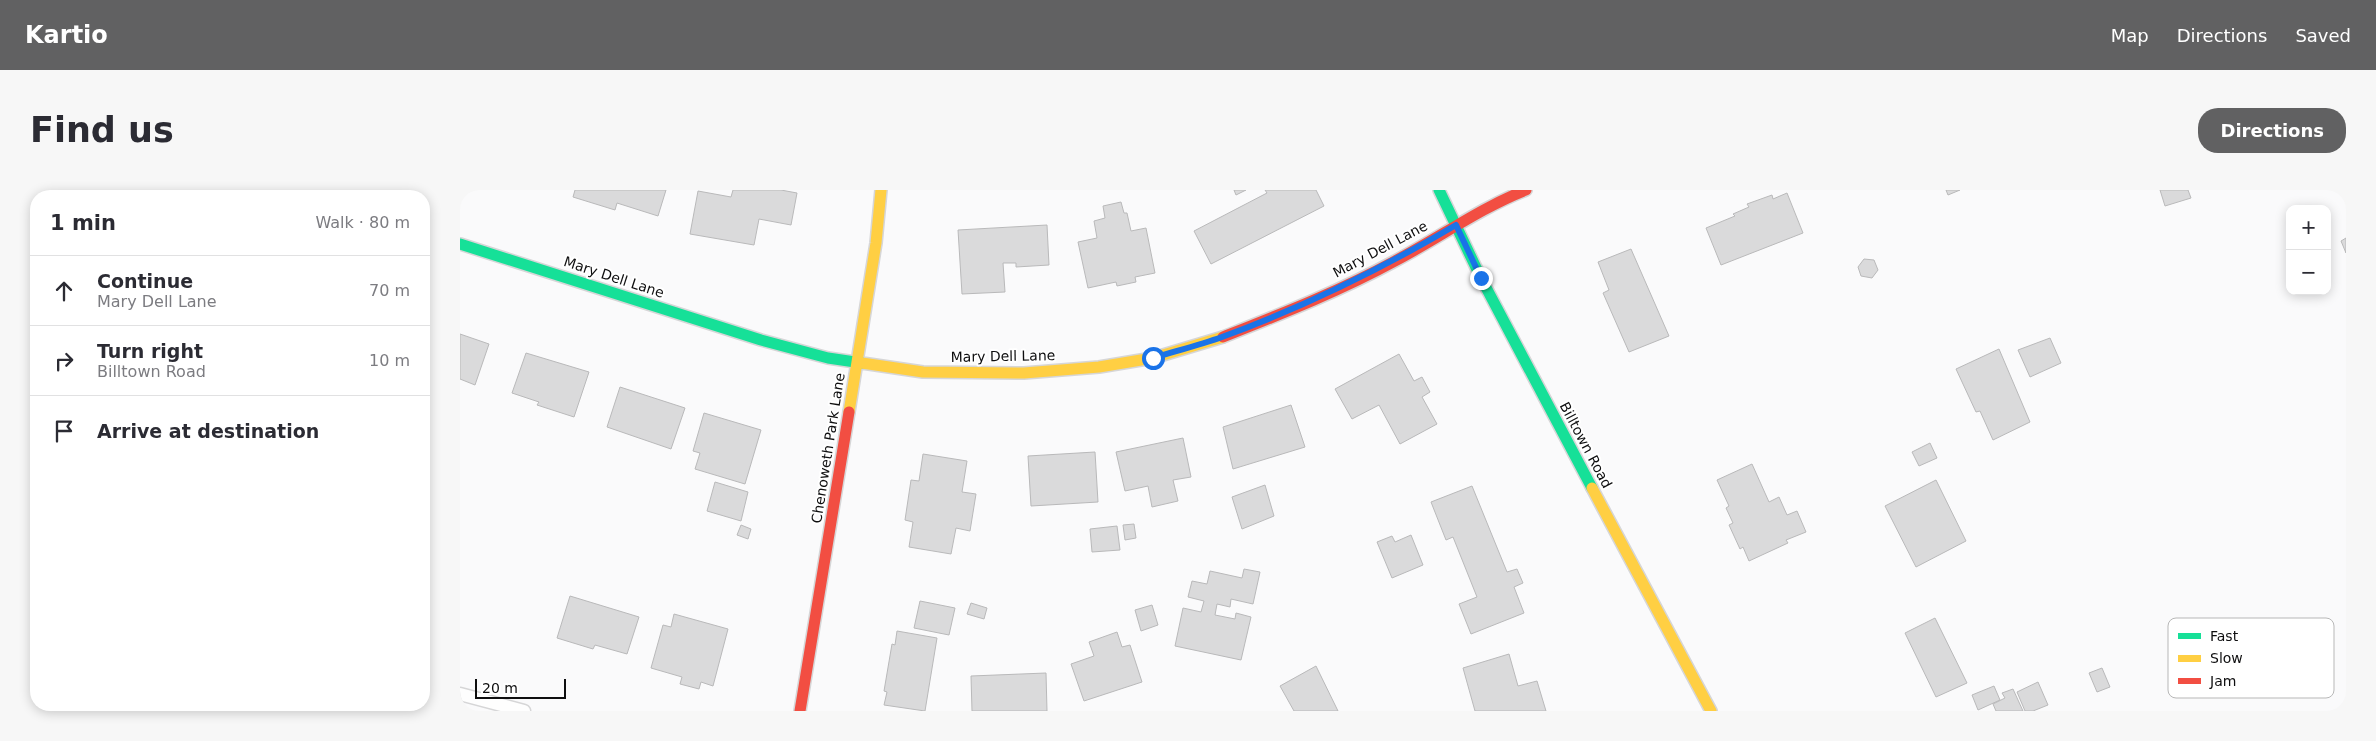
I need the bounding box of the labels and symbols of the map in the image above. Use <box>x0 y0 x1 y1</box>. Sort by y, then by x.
street label: Mary Dell Lane <box>1330 217 1430 281</box>
street label: Mary Dell Lane <box>562 253 666 301</box>
route end <box>1470 267 1493 290</box>
street label: Mary Dell Lane <box>951 347 1055 365</box>
route start <box>1142 347 1165 370</box>
street label: Chenoweth Park Lane <box>808 372 848 524</box>
street label: Billtown Road <box>1557 399 1615 491</box>
legend <box>2168 618 2334 698</box>
text: Fast <box>2210 628 2239 644</box>
text: Slow <box>2210 650 2243 666</box>
text: Jam <box>2209 673 2236 689</box>
scale bar <box>475 676 566 699</box>

